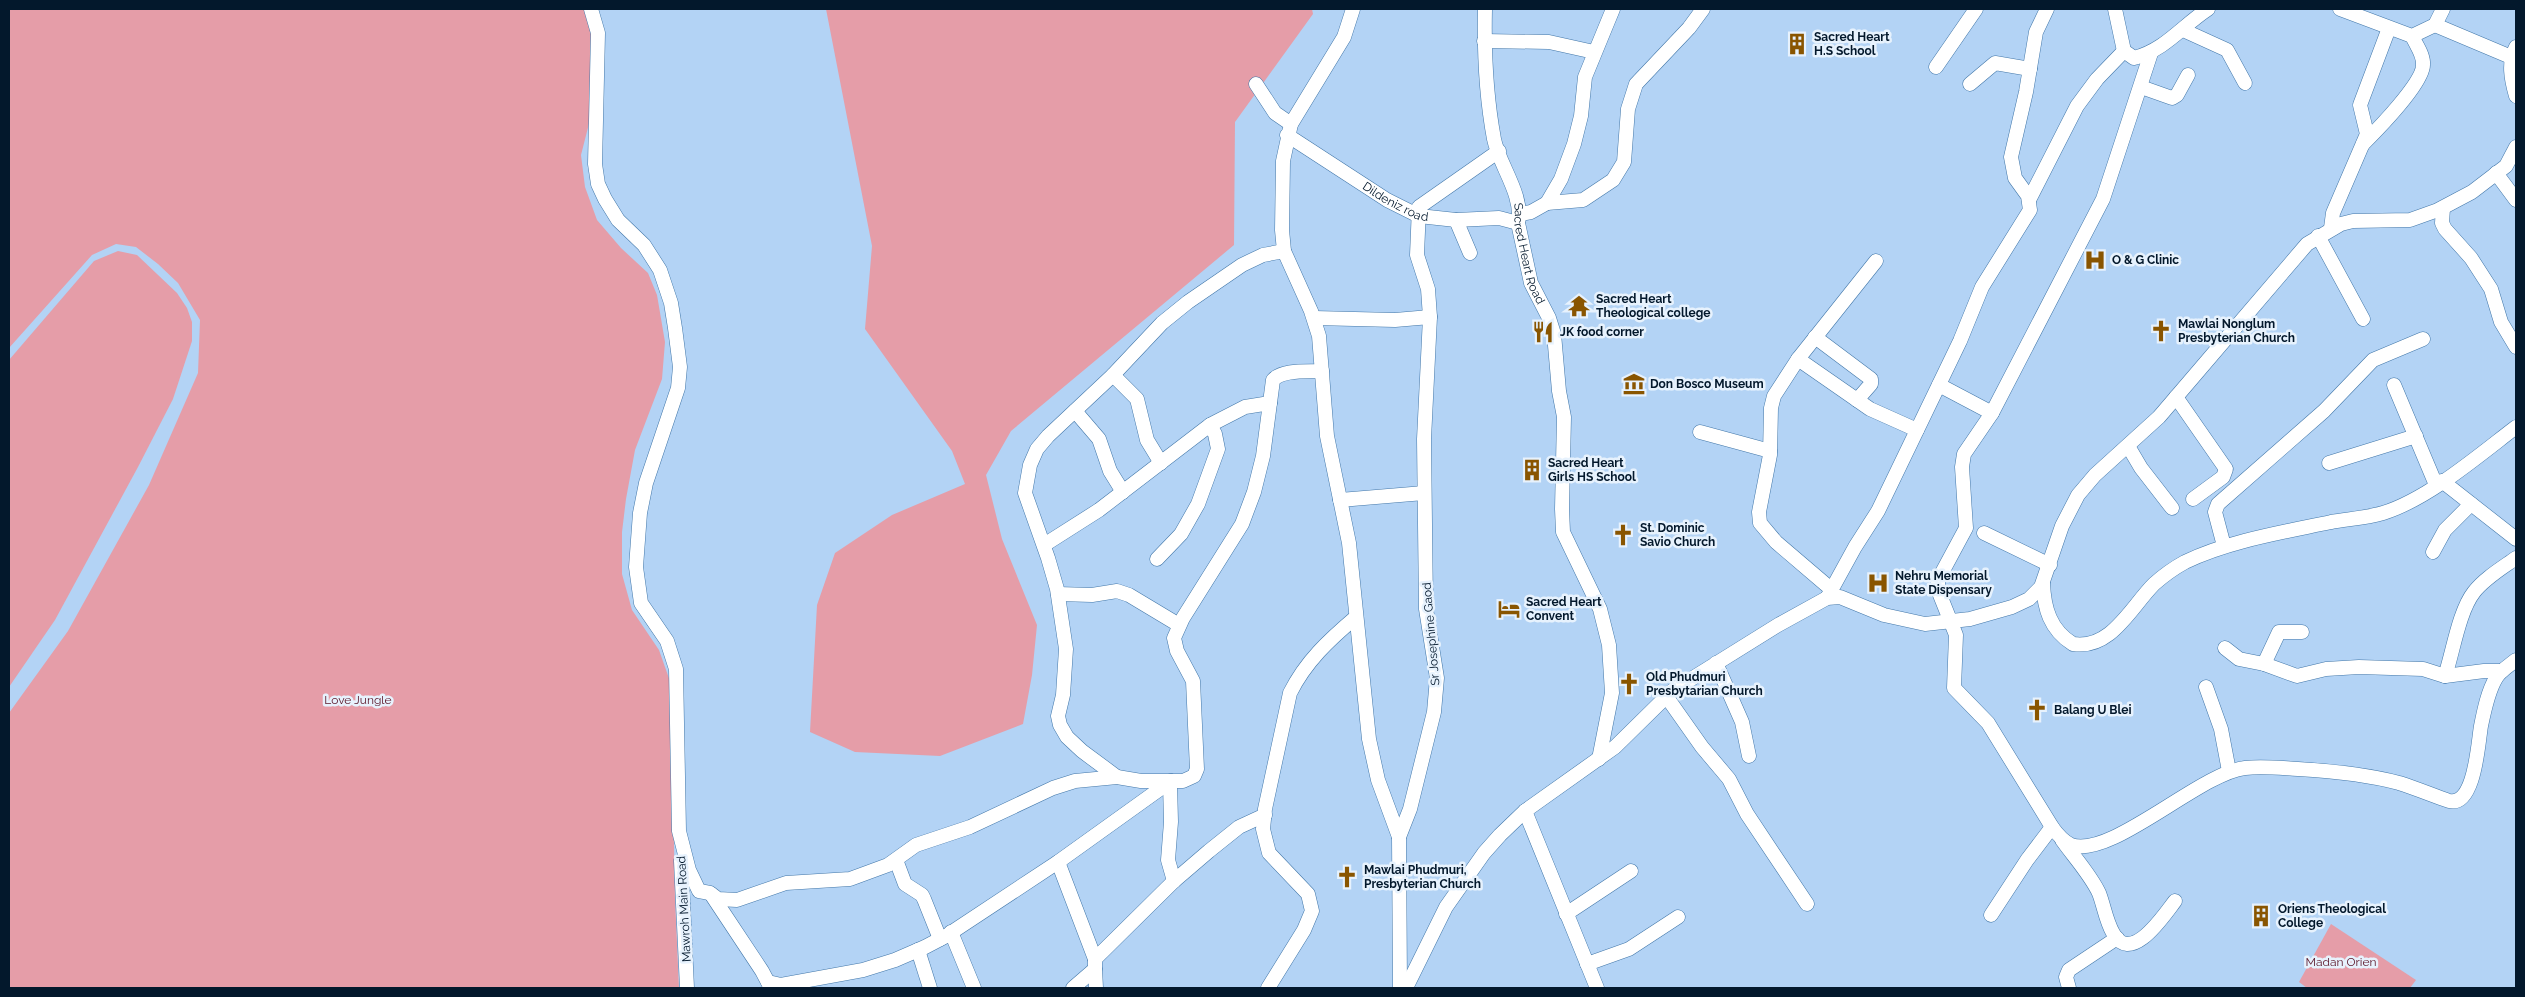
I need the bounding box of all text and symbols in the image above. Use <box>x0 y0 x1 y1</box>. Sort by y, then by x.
place label: Sacred Heart H.S School <box>1814 30 1890 58</box>
building icon: Sacred Heart H.S School <box>1784 31 1810 57</box>
street label: Dildeniz road <box>1360 179 1429 224</box>
street label: Sacred Heart Road <box>1511 202 1548 307</box>
hospital icon: O & G Clinic <box>2082 247 2108 273</box>
place label: O & G Clinic <box>2112 253 2179 267</box>
place label: Sacred Heart Theological college <box>1596 292 1710 320</box>
temple icon: Sacred Heart Theological college <box>1566 293 1592 319</box>
place label: Mawlai Nonglum Presbyterian Church <box>2178 317 2295 345</box>
church icon: Mawlai Nonglum Presbyterian Church <box>2148 318 2174 344</box>
restaurant icon: JK food corner <box>1530 319 1556 345</box>
place label: JK food corner <box>1560 325 1644 339</box>
museum icon: Don Bosco Museum <box>1621 371 1647 397</box>
place label: Don Bosco Museum <box>1650 377 1764 391</box>
place label: Sacred Heart Girls HS School <box>1548 456 1636 484</box>
building icon: Sacred Heart Girls HS School <box>1519 457 1545 483</box>
place label: St. Dominic Savio Church <box>1640 521 1715 549</box>
church icon: St. Dominic Savio Church <box>1610 522 1636 548</box>
place label: Nehru Memorial State Dispensary <box>1895 569 1992 597</box>
hospital icon: Nehru Memorial State Dispensary <box>1865 570 1891 596</box>
street label: Sr Josephine Gaod <box>1420 582 1442 686</box>
place label: Sacred Heart Convent <box>1526 595 1602 623</box>
hotel icon: Sacred Heart Convent <box>1496 596 1522 622</box>
place label: Old Phudmuri Presbytarian Church <box>1646 670 1763 698</box>
church icon: Old Phudmuri Presbytarian Church <box>1616 671 1642 697</box>
park label: Love Jungle <box>324 693 392 707</box>
church icon: Balang U Blei <box>2024 697 2050 723</box>
place label: Balang U Blei <box>2054 703 2132 717</box>
street label: Mawroh Main Road <box>674 856 694 962</box>
place label: Mawlai Phudmuri, Presbyterian Church <box>1364 863 1481 891</box>
church icon: Mawlai Phudmuri, Presbyterian Church <box>1334 864 1360 890</box>
place label: Oriens Theological College <box>2278 902 2386 930</box>
building icon: Oriens Theological College <box>2248 903 2274 929</box>
park label: Madan Orien <box>2306 955 2376 969</box>

